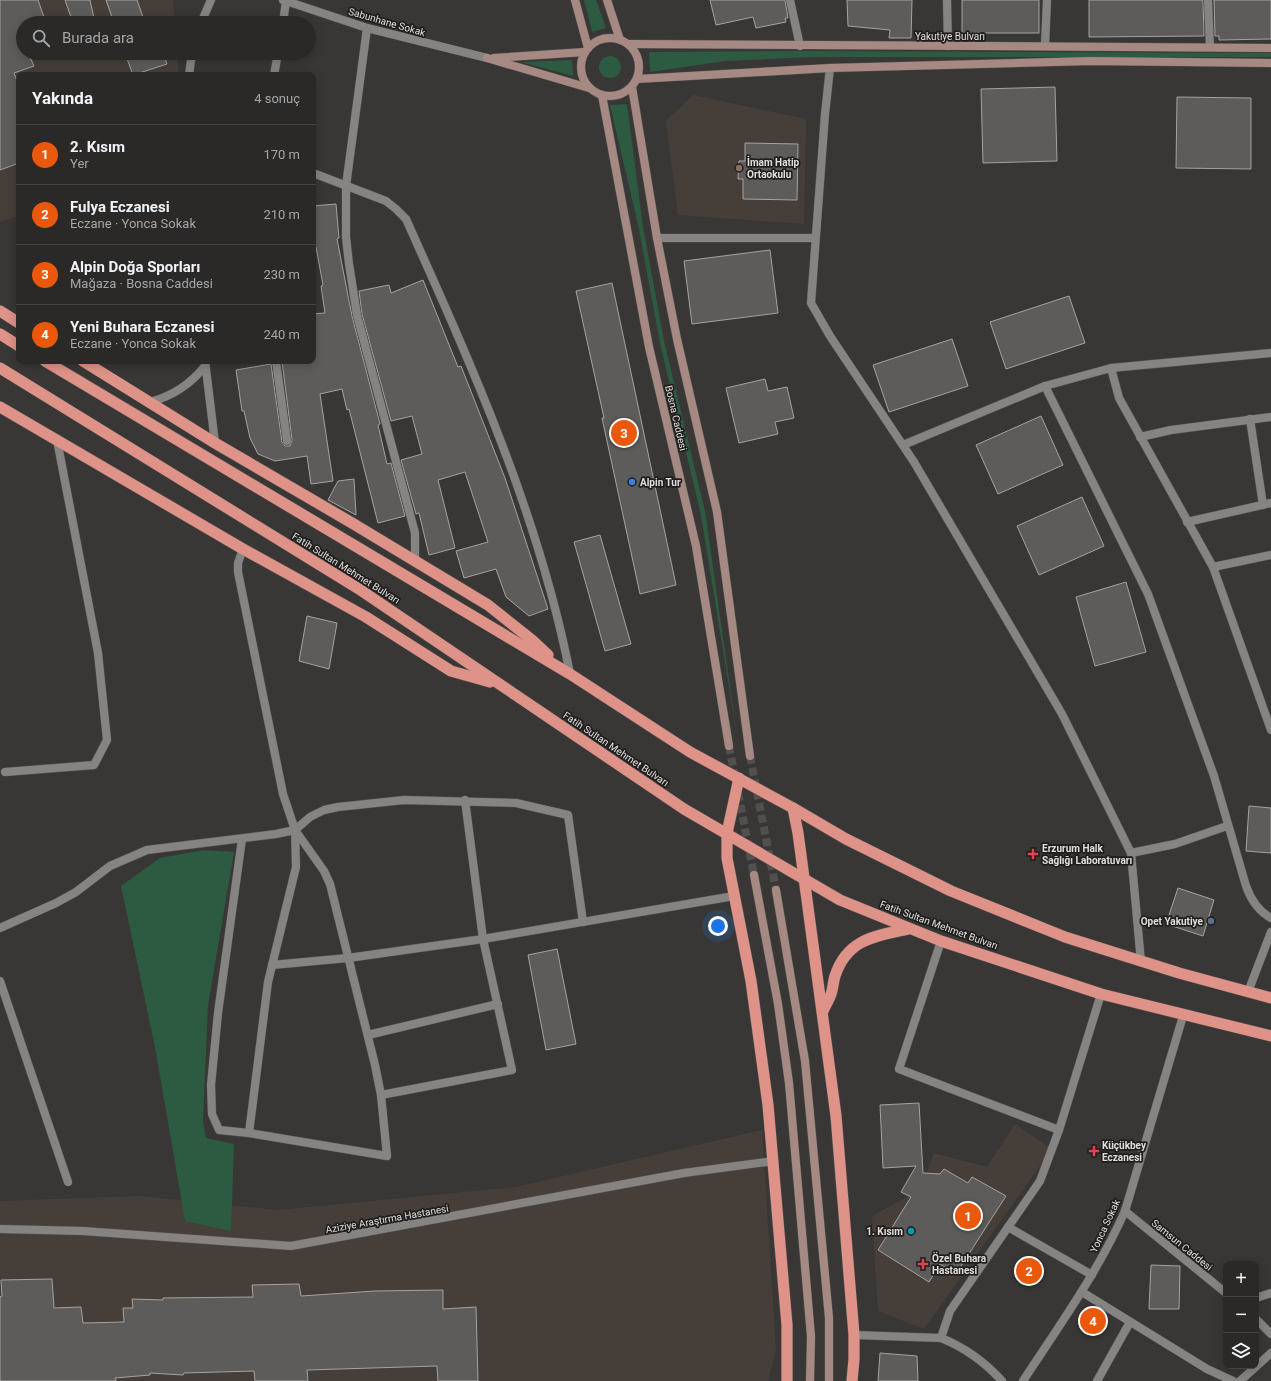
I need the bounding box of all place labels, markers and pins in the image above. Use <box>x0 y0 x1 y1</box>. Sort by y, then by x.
place label: İmam Hatip Ortaokulu <box>747 155 800 180</box>
marker: İmam Hatip Ortaokulu <box>734 163 744 173</box>
pin: 3 <box>611 418 637 448</box>
marker: Alpin Tur <box>627 477 637 487</box>
place label: Alpin Tur <box>640 477 681 488</box>
place label: Erzurum Halk Sağlığı Laboratuvarı <box>1042 843 1132 866</box>
marker: Erzurum Halk Sağlığı Laboratuvarı <box>1027 848 1039 860</box>
place label: Opet Yakutiye <box>1141 916 1204 927</box>
marker: Opet Yakutiye <box>1206 916 1216 926</box>
place label: Küçükbey Eczanesi <box>1102 1140 1147 1163</box>
marker: Küçükbey Eczanesi <box>1089 1146 1099 1156</box>
pin: 1 <box>955 1201 981 1231</box>
place label: 1. Kısım <box>866 1226 903 1237</box>
marker: 1. Kısım <box>906 1226 916 1236</box>
place label: Özel Buhara Hastanesi <box>932 1251 987 1276</box>
pin: 2 <box>1016 1256 1042 1286</box>
marker: Özel Buhara Hastanesi <box>917 1258 929 1270</box>
pin: 4 <box>1080 1306 1106 1336</box>

